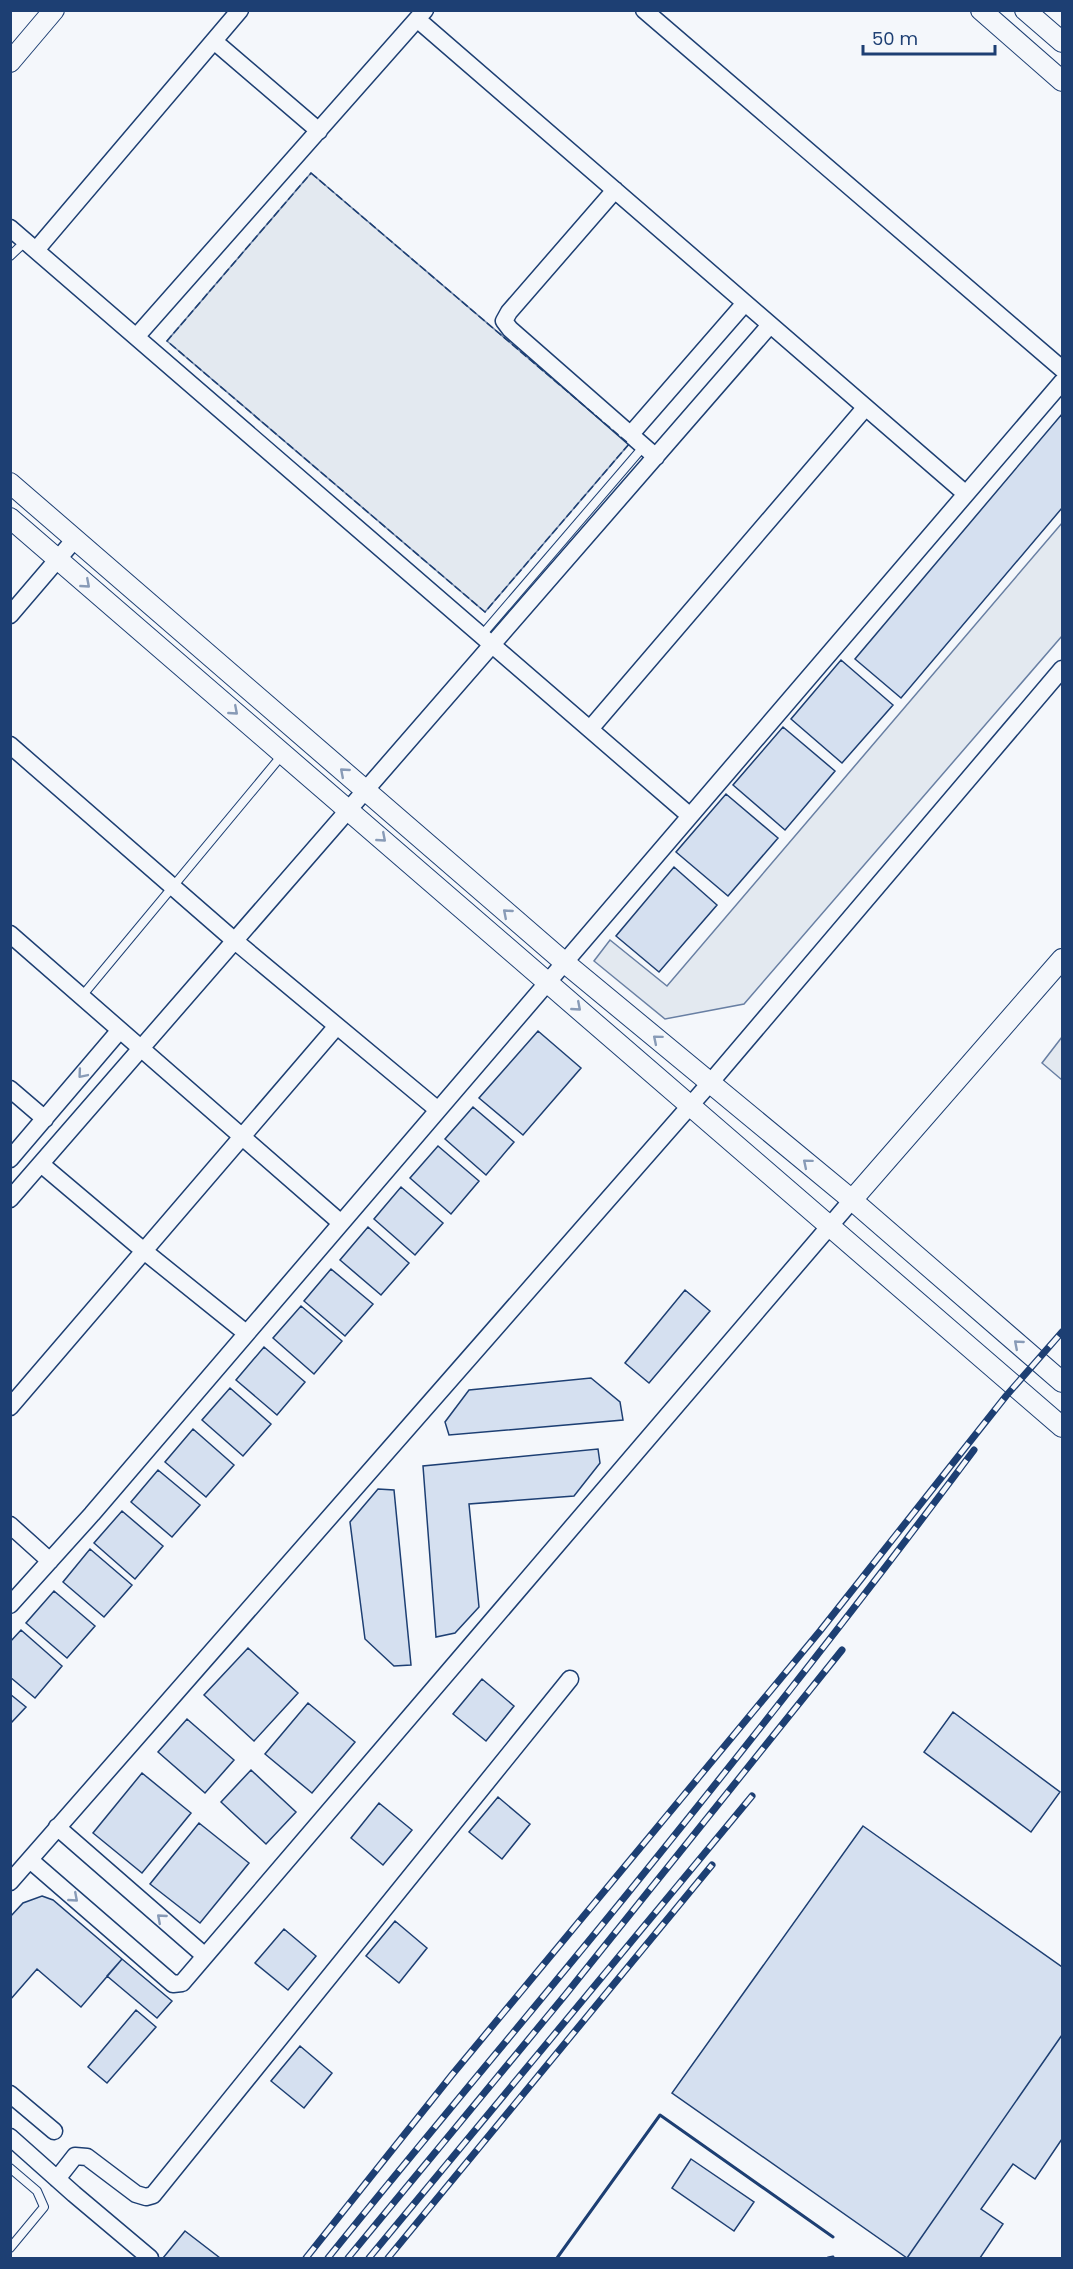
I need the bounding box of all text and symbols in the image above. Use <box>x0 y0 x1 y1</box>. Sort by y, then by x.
scale bar <box>863 18 995 56</box>
text: 50 m <box>872 26 918 51</box>
one-way arrow <box>79 577 90 588</box>
one-way arrow <box>227 704 238 715</box>
one-way arrow <box>340 768 351 779</box>
one-way arrow <box>375 831 386 842</box>
one-way arrow <box>503 909 514 920</box>
one-way arrow <box>570 1000 581 1011</box>
one-way arrow <box>652 1035 663 1046</box>
one-way arrow <box>78 1067 89 1078</box>
one-way arrow <box>803 1159 814 1170</box>
one-way arrow <box>1014 1340 1025 1351</box>
one-way arrow <box>67 1891 78 1902</box>
one-way arrow <box>157 1914 168 1925</box>

